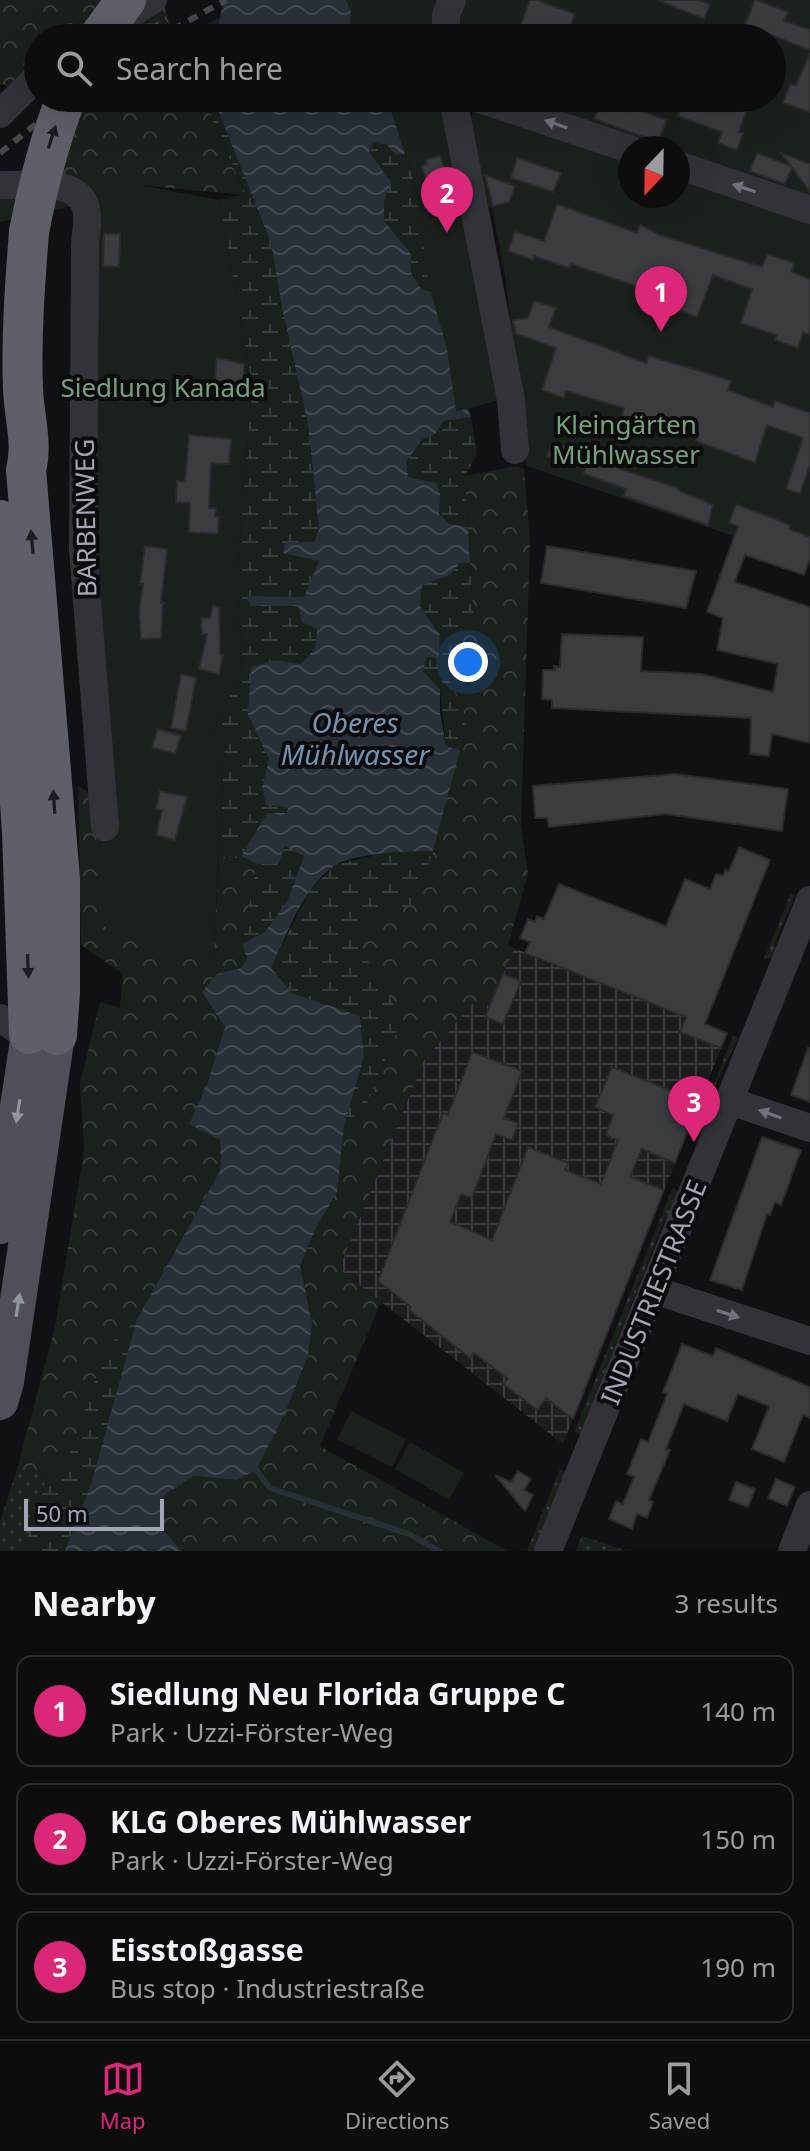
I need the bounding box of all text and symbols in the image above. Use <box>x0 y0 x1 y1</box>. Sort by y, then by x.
search box <box>24 24 786 112</box>
icon: search <box>52 46 96 90</box>
text: Search here <box>116 48 283 89</box>
one-way arrow <box>544 118 568 130</box>
one-way arrow <box>46 125 58 149</box>
north arrow <box>618 136 690 208</box>
pin: 2 <box>421 167 473 233</box>
one-way arrow <box>732 181 756 193</box>
pin: 1 <box>635 266 687 332</box>
park label: Siedlung Kanada <box>60 369 266 405</box>
park label: Kleingärten Mühlwasser <box>552 406 700 472</box>
street label: BARBENWEG <box>66 439 104 597</box>
one-way arrow <box>25 529 38 554</box>
your location <box>448 642 488 682</box>
water label: Oberes Mühlwasser <box>281 703 431 773</box>
one-way arrow <box>47 789 60 814</box>
one-way arrow <box>21 954 34 979</box>
pin: 3 <box>668 1076 720 1142</box>
one-way arrow <box>11 1099 24 1124</box>
one-way arrow <box>758 1108 782 1120</box>
street label: INDUSTRIESTRASSE <box>591 1174 715 1410</box>
one-way arrow <box>12 1292 25 1317</box>
one-way arrow <box>717 1309 741 1321</box>
scale bar <box>24 1495 164 1531</box>
text: 50 m <box>36 1498 87 1528</box>
text: Nearby <box>32 1580 156 1626</box>
text: 3 results <box>674 1585 778 1621</box>
text: Siedlung Neu Florida Gruppe C <box>110 1673 565 1714</box>
text: 1 <box>53 1693 67 1729</box>
text: 140 m <box>700 1693 776 1729</box>
text: Park · Uzzi-Förster-Weg <box>110 1714 394 1750</box>
text: KLG Oberes Mühlwasser <box>110 1801 471 1842</box>
text: 2 <box>53 1821 67 1857</box>
text: 150 m <box>700 1821 776 1857</box>
text: Park · Uzzi-Förster-Weg <box>110 1842 394 1878</box>
text: Eisstoßgasse <box>110 1929 304 1970</box>
text: 3 <box>53 1949 67 1985</box>
text: 190 m <box>700 1949 776 1985</box>
text: Bus stop · Industriestraße <box>110 1970 425 2006</box>
tab: Map <box>100 2057 146 2135</box>
tab: Directions <box>345 2057 449 2135</box>
tab: Saved <box>649 2057 710 2135</box>

